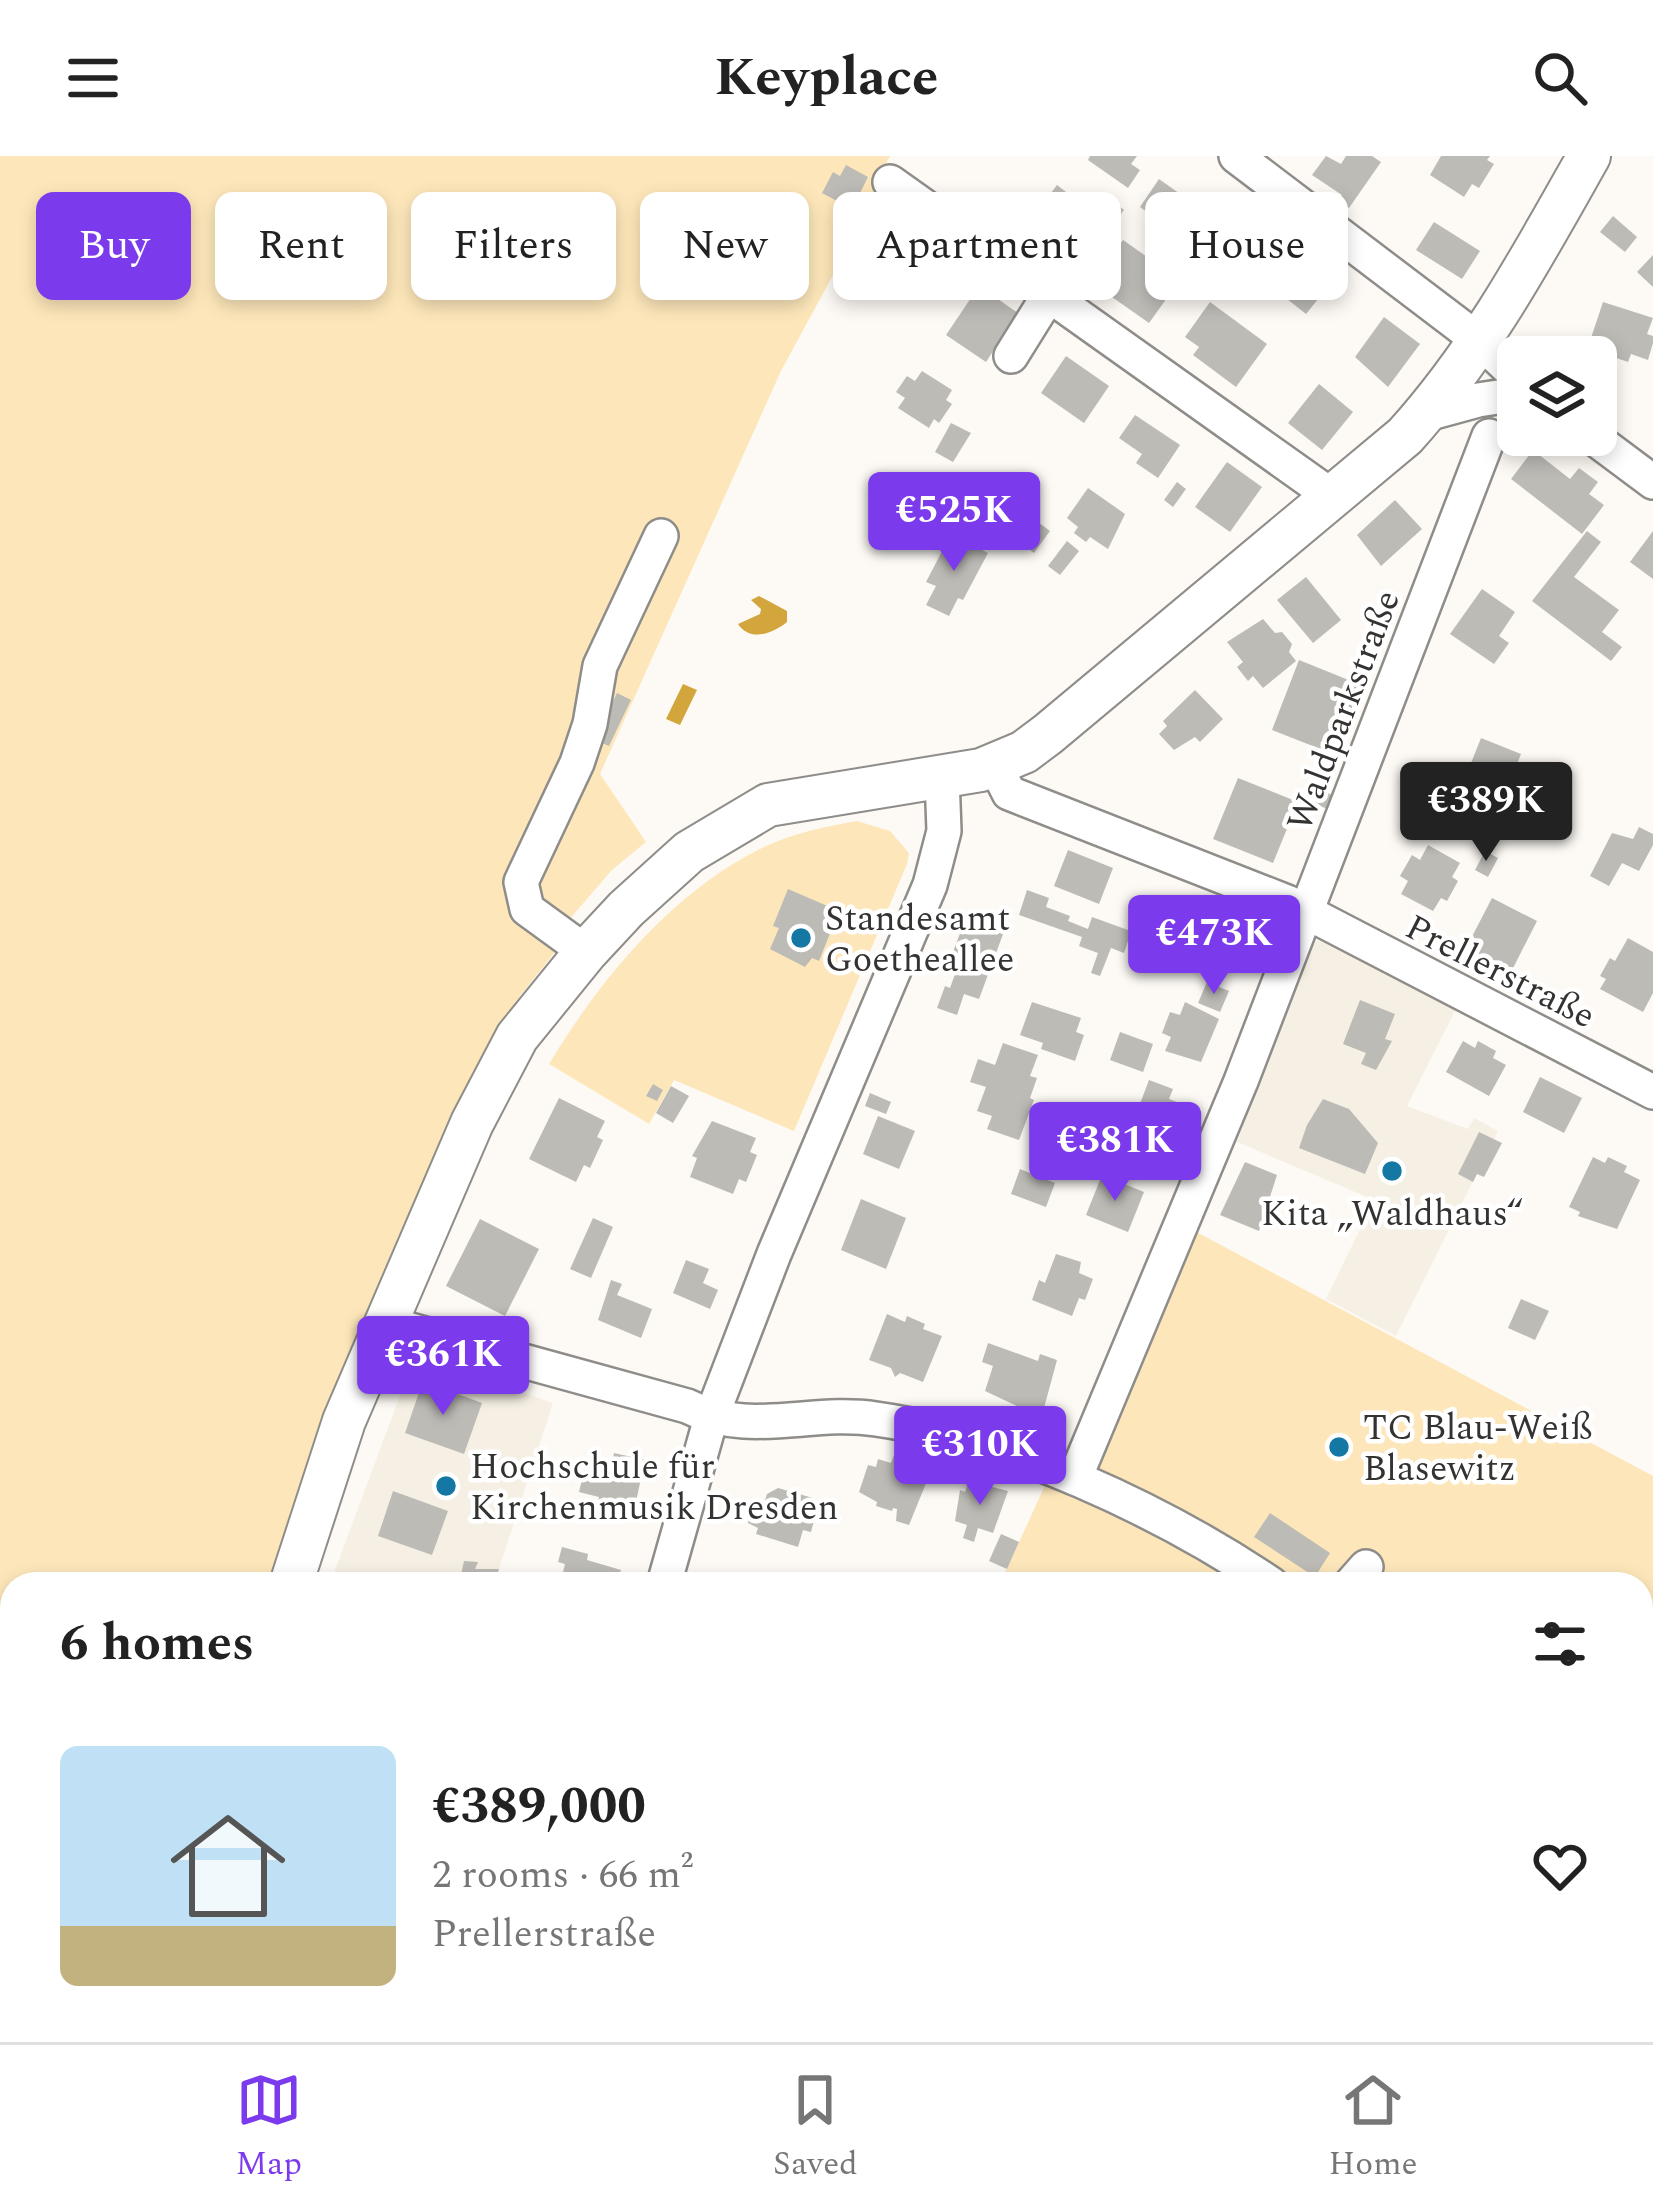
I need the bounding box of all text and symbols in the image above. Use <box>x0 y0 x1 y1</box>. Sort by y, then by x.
text: Keyplace <box>714 37 939 119</box>
icon: menu <box>60 45 126 111</box>
icon: search <box>1527 45 1593 111</box>
chip: Buy <box>36 192 191 300</box>
chip: Rent <box>215 192 387 300</box>
chip: Filters <box>411 192 616 300</box>
chip: New <box>640 192 809 300</box>
chip: Apartment <box>833 192 1121 300</box>
chip: House <box>1145 192 1348 300</box>
map controls <box>1497 336 1617 456</box>
button: layers <box>1497 336 1617 456</box>
pin: €525K <box>870 472 1038 574</box>
text: €525K <box>895 481 1013 540</box>
street label: Waldparkstraße <box>1273 582 1416 839</box>
pin: €389K <box>1402 762 1570 864</box>
text: €389K <box>1427 771 1545 830</box>
place label: Standesamt Goetheallee <box>825 892 1014 988</box>
pin: €473K <box>1130 895 1298 997</box>
street label: Prellerstraße <box>1395 901 1605 1044</box>
text: €473K <box>1155 904 1273 963</box>
marker: Standesamt Goetheallee <box>788 925 814 951</box>
pin: €381K <box>1031 1102 1199 1204</box>
text: €381K <box>1056 1111 1174 1170</box>
marker: Kita „Waldhaus“ <box>1379 1158 1405 1184</box>
place label: Kita „Waldhaus“ <box>1261 1187 1523 1242</box>
pin: €361K <box>359 1316 527 1418</box>
text: €361K <box>384 1325 502 1384</box>
place label: TC Blau-Weiß Blasewitz <box>1363 1401 1592 1497</box>
pin: €310K <box>896 1406 1064 1508</box>
text: €310K <box>921 1415 1039 1474</box>
marker: TC Blau-Weiß Blasewitz <box>1326 1434 1352 1460</box>
place label: Hochschule für Kirchenmusik Dresden <box>470 1440 838 1536</box>
marker: Hochschule für Kirchenmusik Dresden <box>433 1473 459 1499</box>
text: 6 homes <box>60 1605 254 1683</box>
icon: filters <box>1527 1611 1593 1677</box>
text: €389,000 <box>432 1768 646 1846</box>
icon: home <box>156 1794 300 1938</box>
icon: heart <box>1527 1833 1593 1899</box>
text: 2 rooms · 66 m² <box>432 1846 693 1905</box>
text: Prellerstraße <box>432 1905 656 1964</box>
tab: Map <box>236 2067 302 2189</box>
tab: Saved <box>773 2067 858 2189</box>
tab: Home <box>1329 2067 1418 2189</box>

